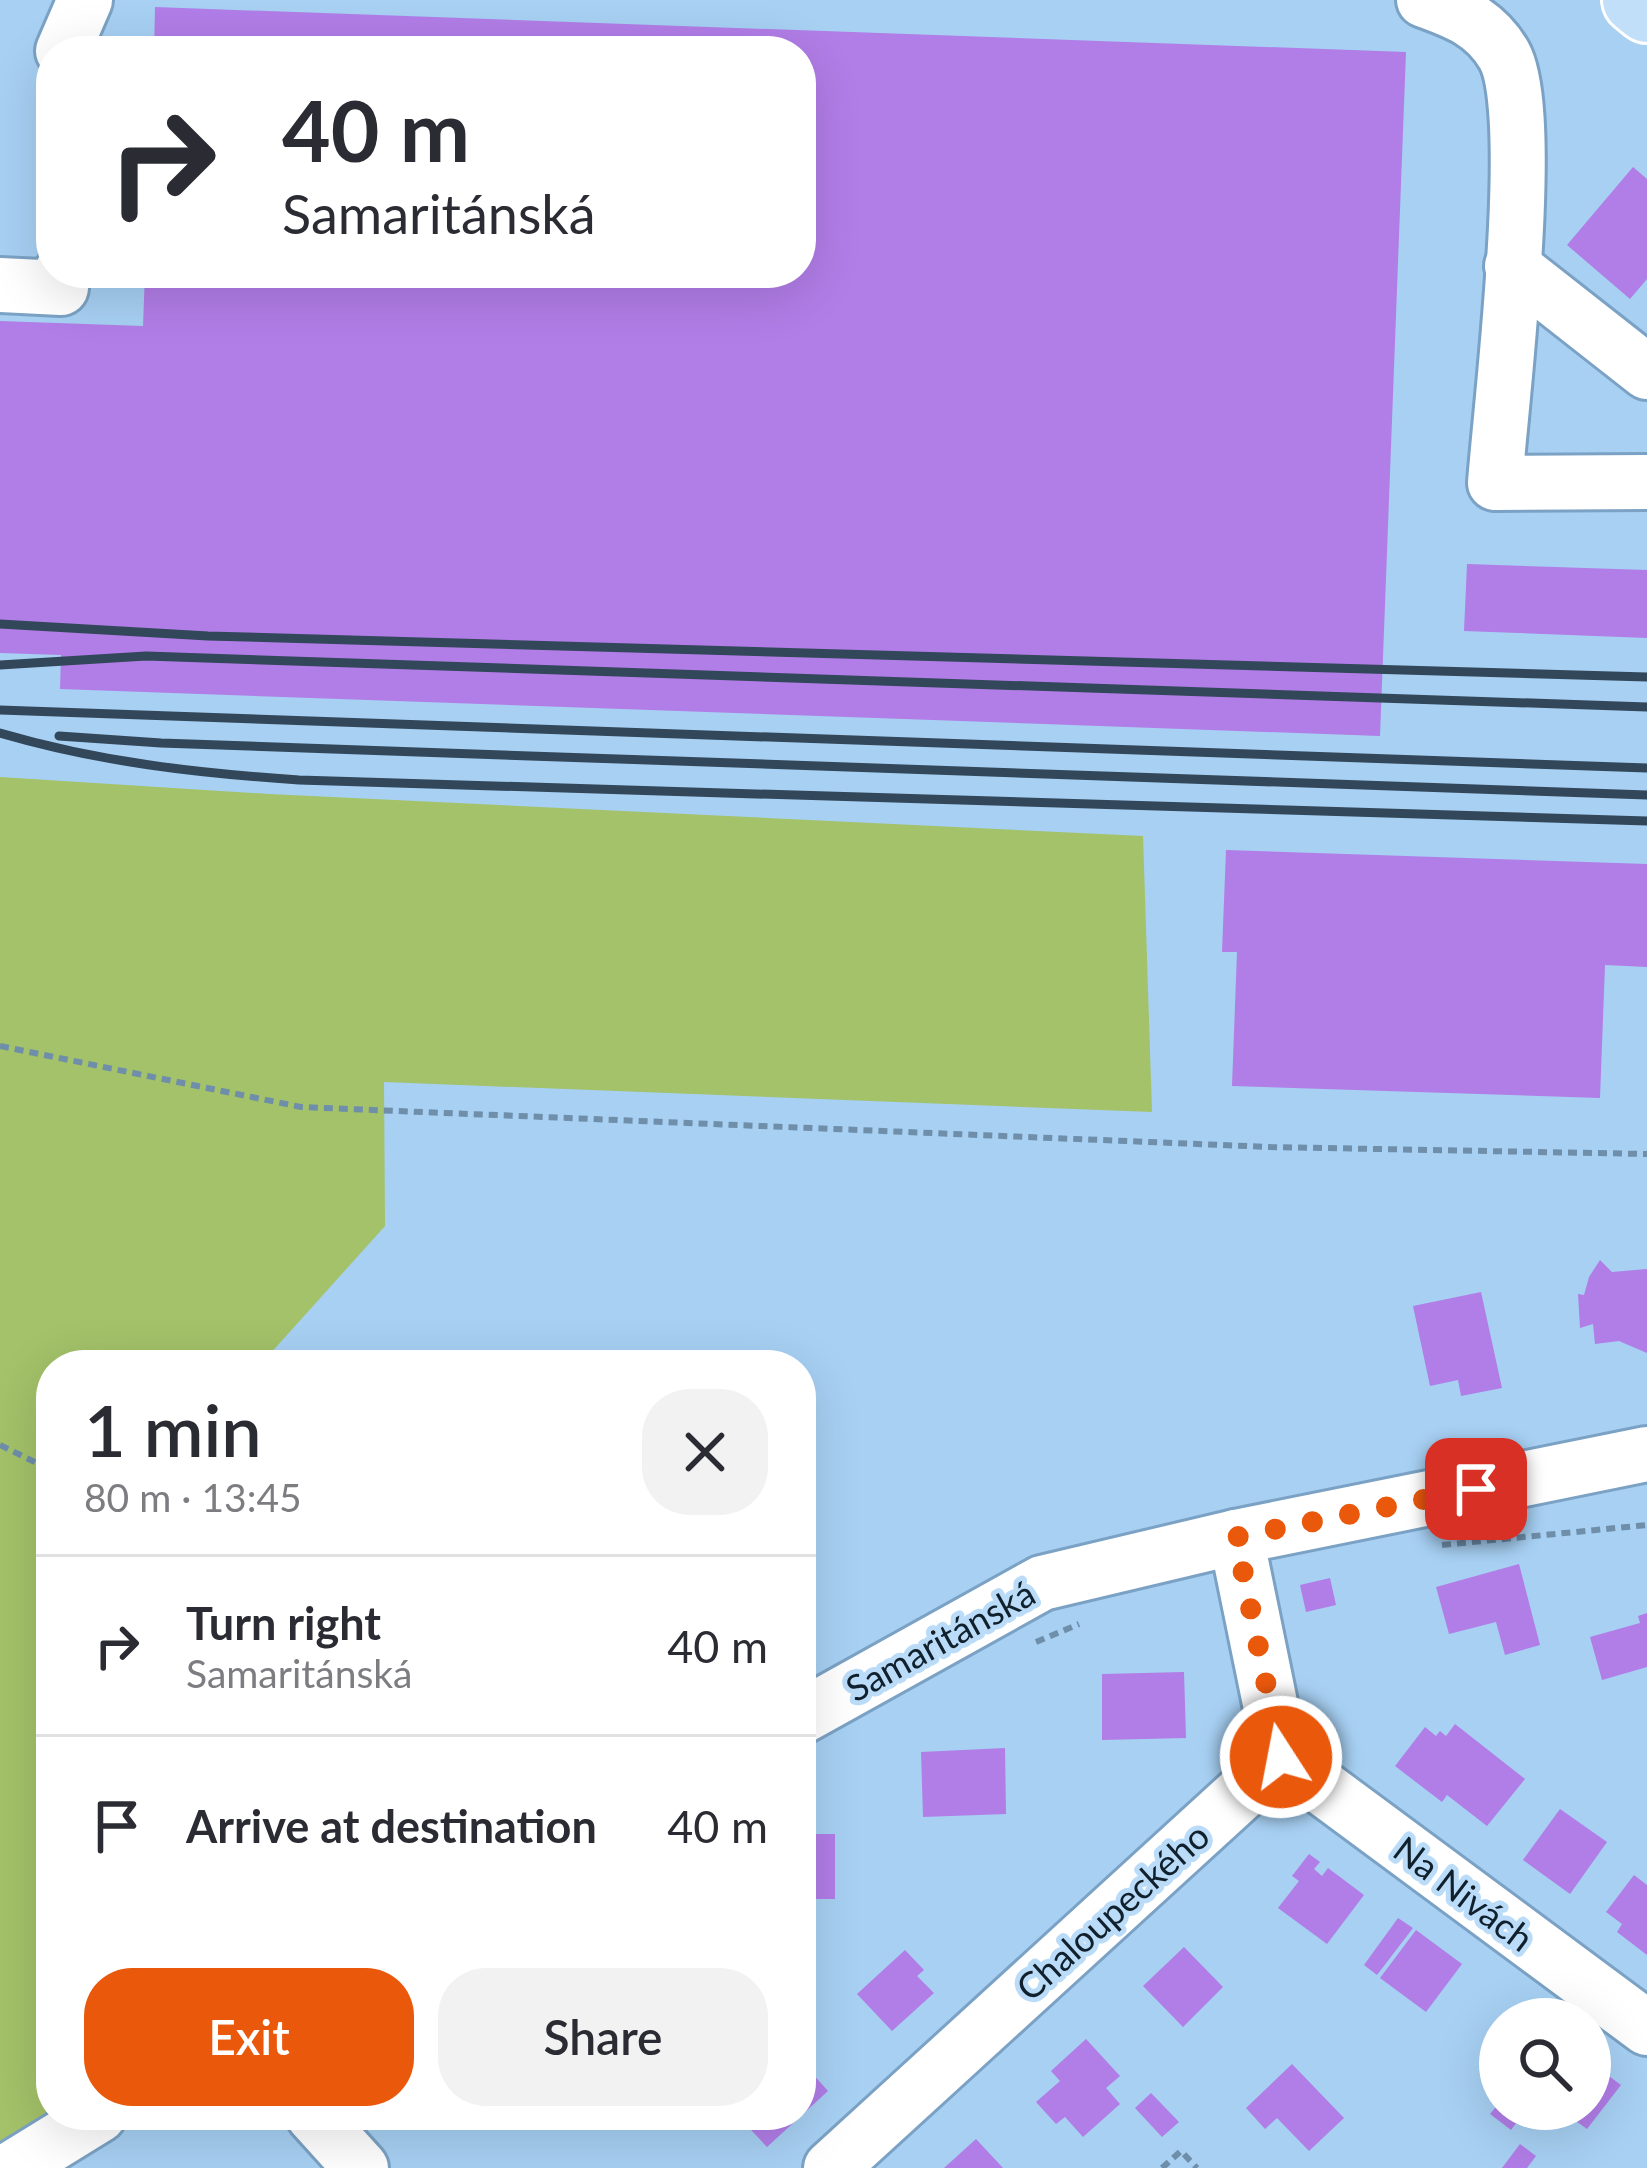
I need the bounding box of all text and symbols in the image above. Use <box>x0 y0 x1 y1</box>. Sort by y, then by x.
text: 40 m <box>282 79 470 180</box>
icon: right <box>84 84 240 240</box>
text: Samaritánská <box>282 181 596 246</box>
text: 1 min <box>84 1386 262 1472</box>
button: close <box>642 1389 768 1515</box>
pin <box>1425 1438 1527 1540</box>
icon: arrive <box>1443 1456 1509 1522</box>
text: 80 m · 13:45 <box>84 1474 302 1520</box>
street label: Samaritánská <box>838 1570 1042 1710</box>
text: Turn right <box>186 1596 381 1650</box>
icon: right <box>84 1613 150 1679</box>
text: 40 m <box>667 1619 768 1673</box>
text: Samaritánská <box>186 1650 413 1696</box>
position arrow <box>1218 1694 1344 1820</box>
icon: arrive <box>84 1793 150 1859</box>
text: Arrive at destination <box>186 1799 597 1853</box>
text: 40 m <box>667 1799 768 1853</box>
street label: Chaloupeckého <box>1007 1813 1217 2009</box>
street label: Na Nivách <box>1386 1826 1542 1960</box>
button: Exit <box>84 1968 414 2106</box>
button: Share <box>438 1968 768 2106</box>
map controls <box>1479 1998 1611 2130</box>
button: search <box>1479 1998 1611 2130</box>

